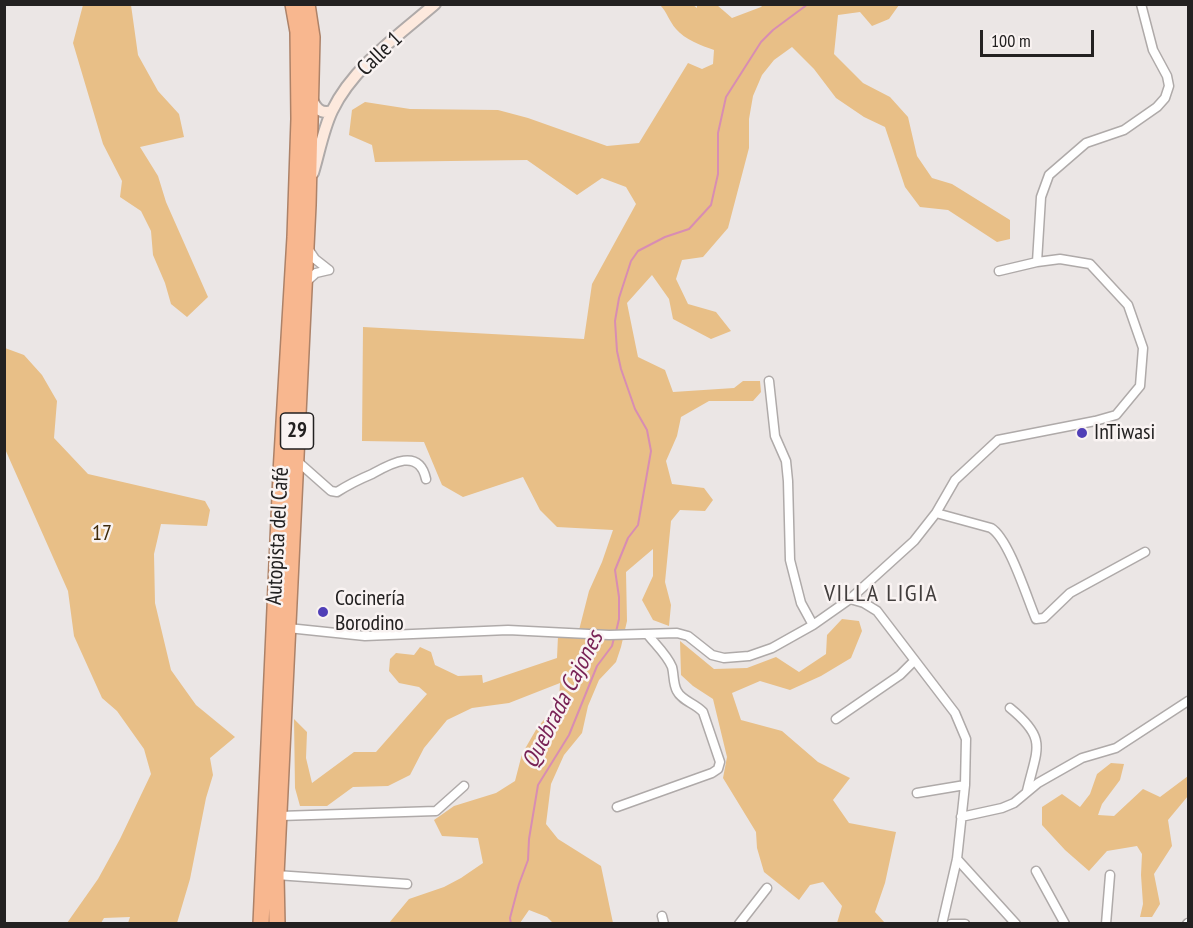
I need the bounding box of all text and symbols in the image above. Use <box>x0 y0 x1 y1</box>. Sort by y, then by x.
scale bar <box>983 18 1097 56</box>
street label: Calle 1 <box>352 26 408 82</box>
text: 100 m <box>991 29 1031 52</box>
road number: 29 <box>280 413 314 449</box>
place label: InTiwasi <box>1094 420 1155 446</box>
marker: InTiwasi <box>1075 426 1089 440</box>
street label: Autopista del Café <box>261 466 295 606</box>
park label: 17 <box>92 521 112 547</box>
district label: VILLA LIGIA <box>824 580 938 608</box>
place label: Cocinería Borodino <box>335 586 405 638</box>
marker: Cocinería Borodino <box>316 605 330 619</box>
water label: Quebrada Cajones <box>516 627 610 773</box>

